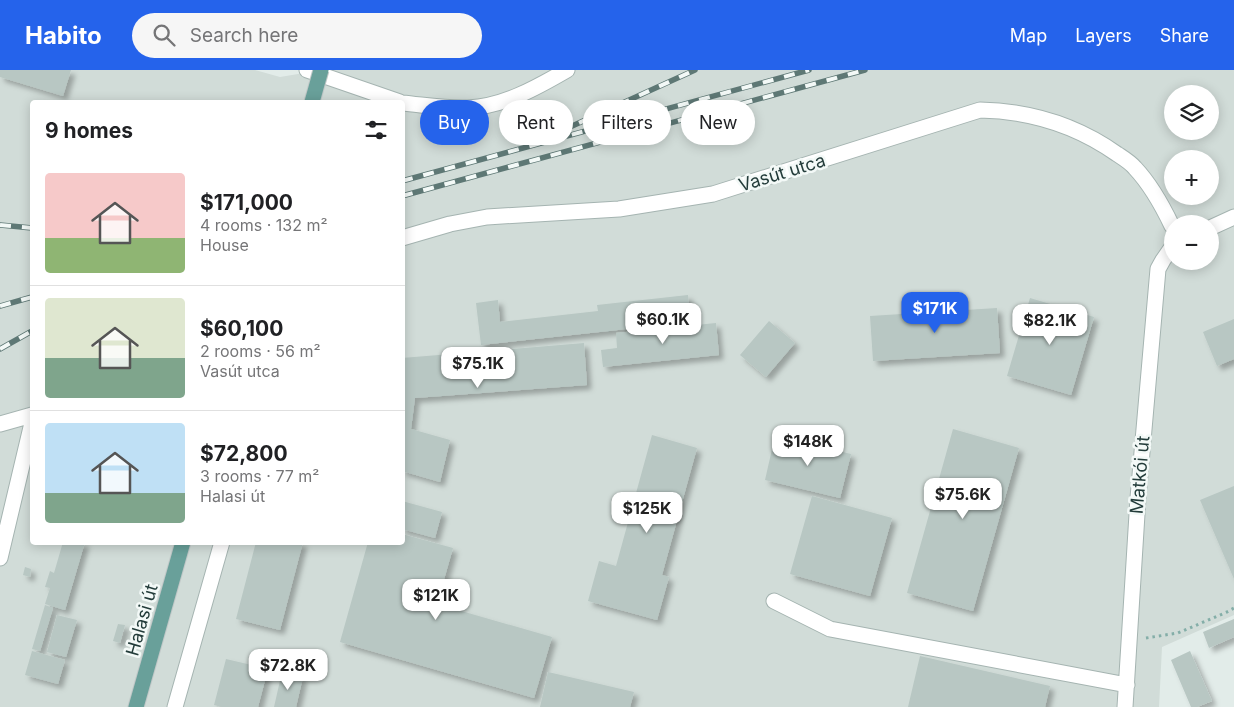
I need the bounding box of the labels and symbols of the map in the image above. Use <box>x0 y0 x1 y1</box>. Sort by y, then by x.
street label: Vasút utca <box>736 149 828 196</box>
pin: $171K <box>900 292 970 334</box>
pin: $60.1K <box>622 302 704 345</box>
pin: $82.1K <box>1009 304 1091 346</box>
pin: $75.1K <box>437 346 519 389</box>
pin: $148K <box>773 424 843 467</box>
street label: Matkói út <box>1126 435 1153 515</box>
pin: $75.6K <box>922 478 1004 520</box>
pin: $125K <box>612 492 682 534</box>
pin: $121K <box>401 578 471 621</box>
street label: Halasi út <box>121 582 162 658</box>
pin: $72.8K <box>247 648 329 691</box>

